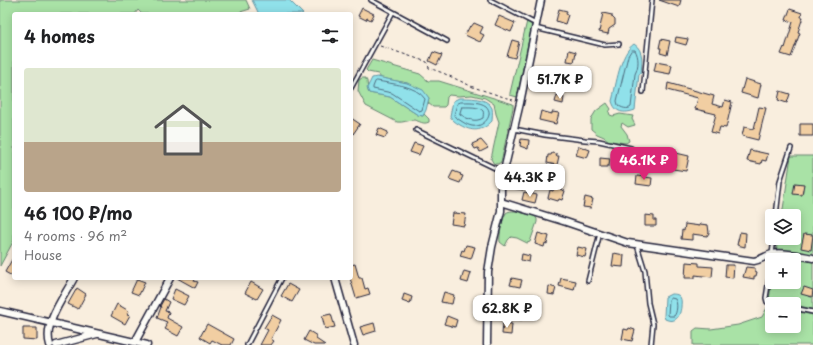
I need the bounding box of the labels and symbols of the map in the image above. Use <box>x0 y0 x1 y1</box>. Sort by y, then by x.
pin: 51.7K ₽ <box>523 66 597 100</box>
pin: 46.1K ₽ <box>607 147 681 181</box>
pin: 44.3K ₽ <box>493 164 567 198</box>
pin: 62.8K ₽ <box>470 295 544 329</box>

